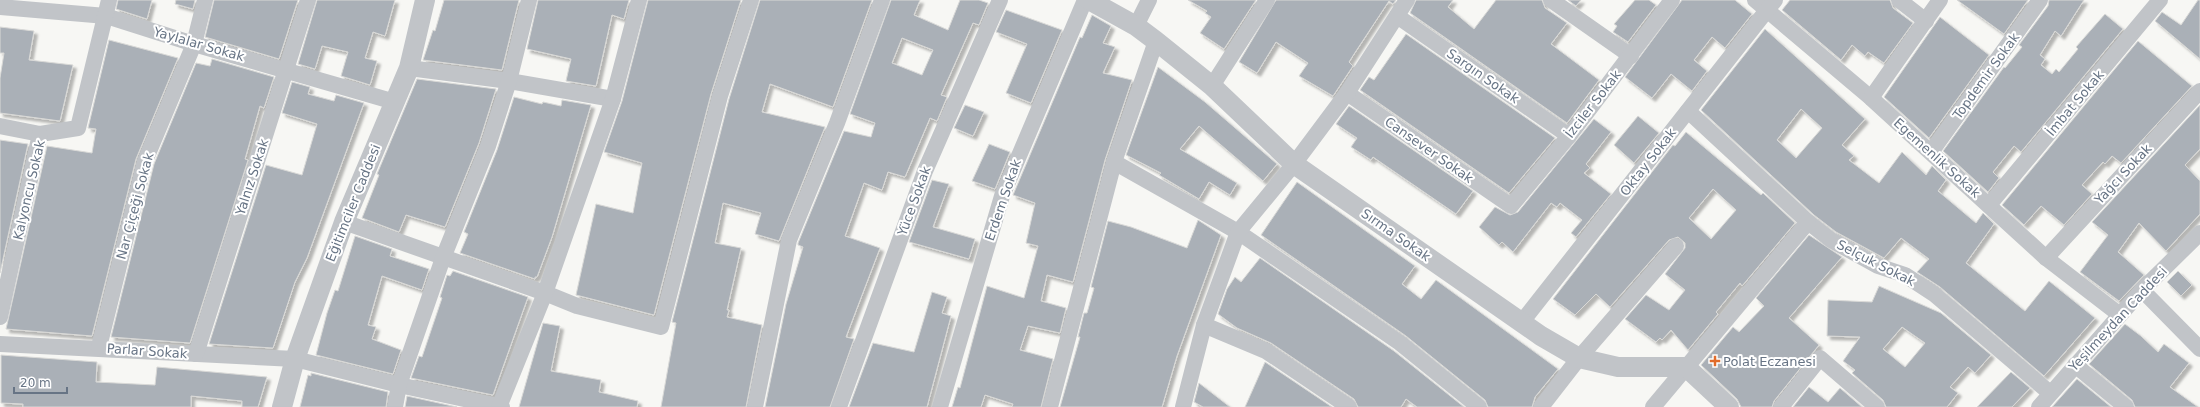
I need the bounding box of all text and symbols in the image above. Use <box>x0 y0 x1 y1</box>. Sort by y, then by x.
street label: Yaylalar Sokak <box>151 24 246 64</box>
street label: Topdemir Sokak <box>1949 30 2023 123</box>
street label: Sargın Sokak <box>1444 46 1522 107</box>
street label: İzciler Sokak <box>1562 67 1624 141</box>
street label: İmbat Sokak <box>2043 67 2107 139</box>
street label: Cansever Sokak <box>1382 114 1476 186</box>
street label: Egemenlik Sokak <box>1891 115 1984 201</box>
street label: Oktay Sokak <box>1617 125 1679 199</box>
street label: Yalnız Sokak <box>232 136 272 218</box>
street label: Kalyoncu Sokak <box>10 138 48 242</box>
street label: Yağcı Sokak <box>2091 141 2155 208</box>
street label: Eğitimciler Caddesi <box>323 142 383 264</box>
street label: Nar Çiçeği Sokak <box>114 150 157 261</box>
street label: Erdem Sokak <box>982 157 1024 243</box>
street label: Yüce Sokak <box>894 164 934 239</box>
street label: Sırma Sokak <box>1359 206 1434 265</box>
street label: Selçuk Sokak <box>1834 237 1918 289</box>
street label: Yeşilmeydan Caddesi <box>2065 264 2170 375</box>
street label: Parlar Sokak <box>106 341 188 361</box>
place label: Polat Eczanesi <box>1723 354 1816 369</box>
marker: Polat Eczanesi <box>1710 356 1720 366</box>
scale bar <box>14 369 67 395</box>
text: 20 m <box>20 376 51 390</box>

